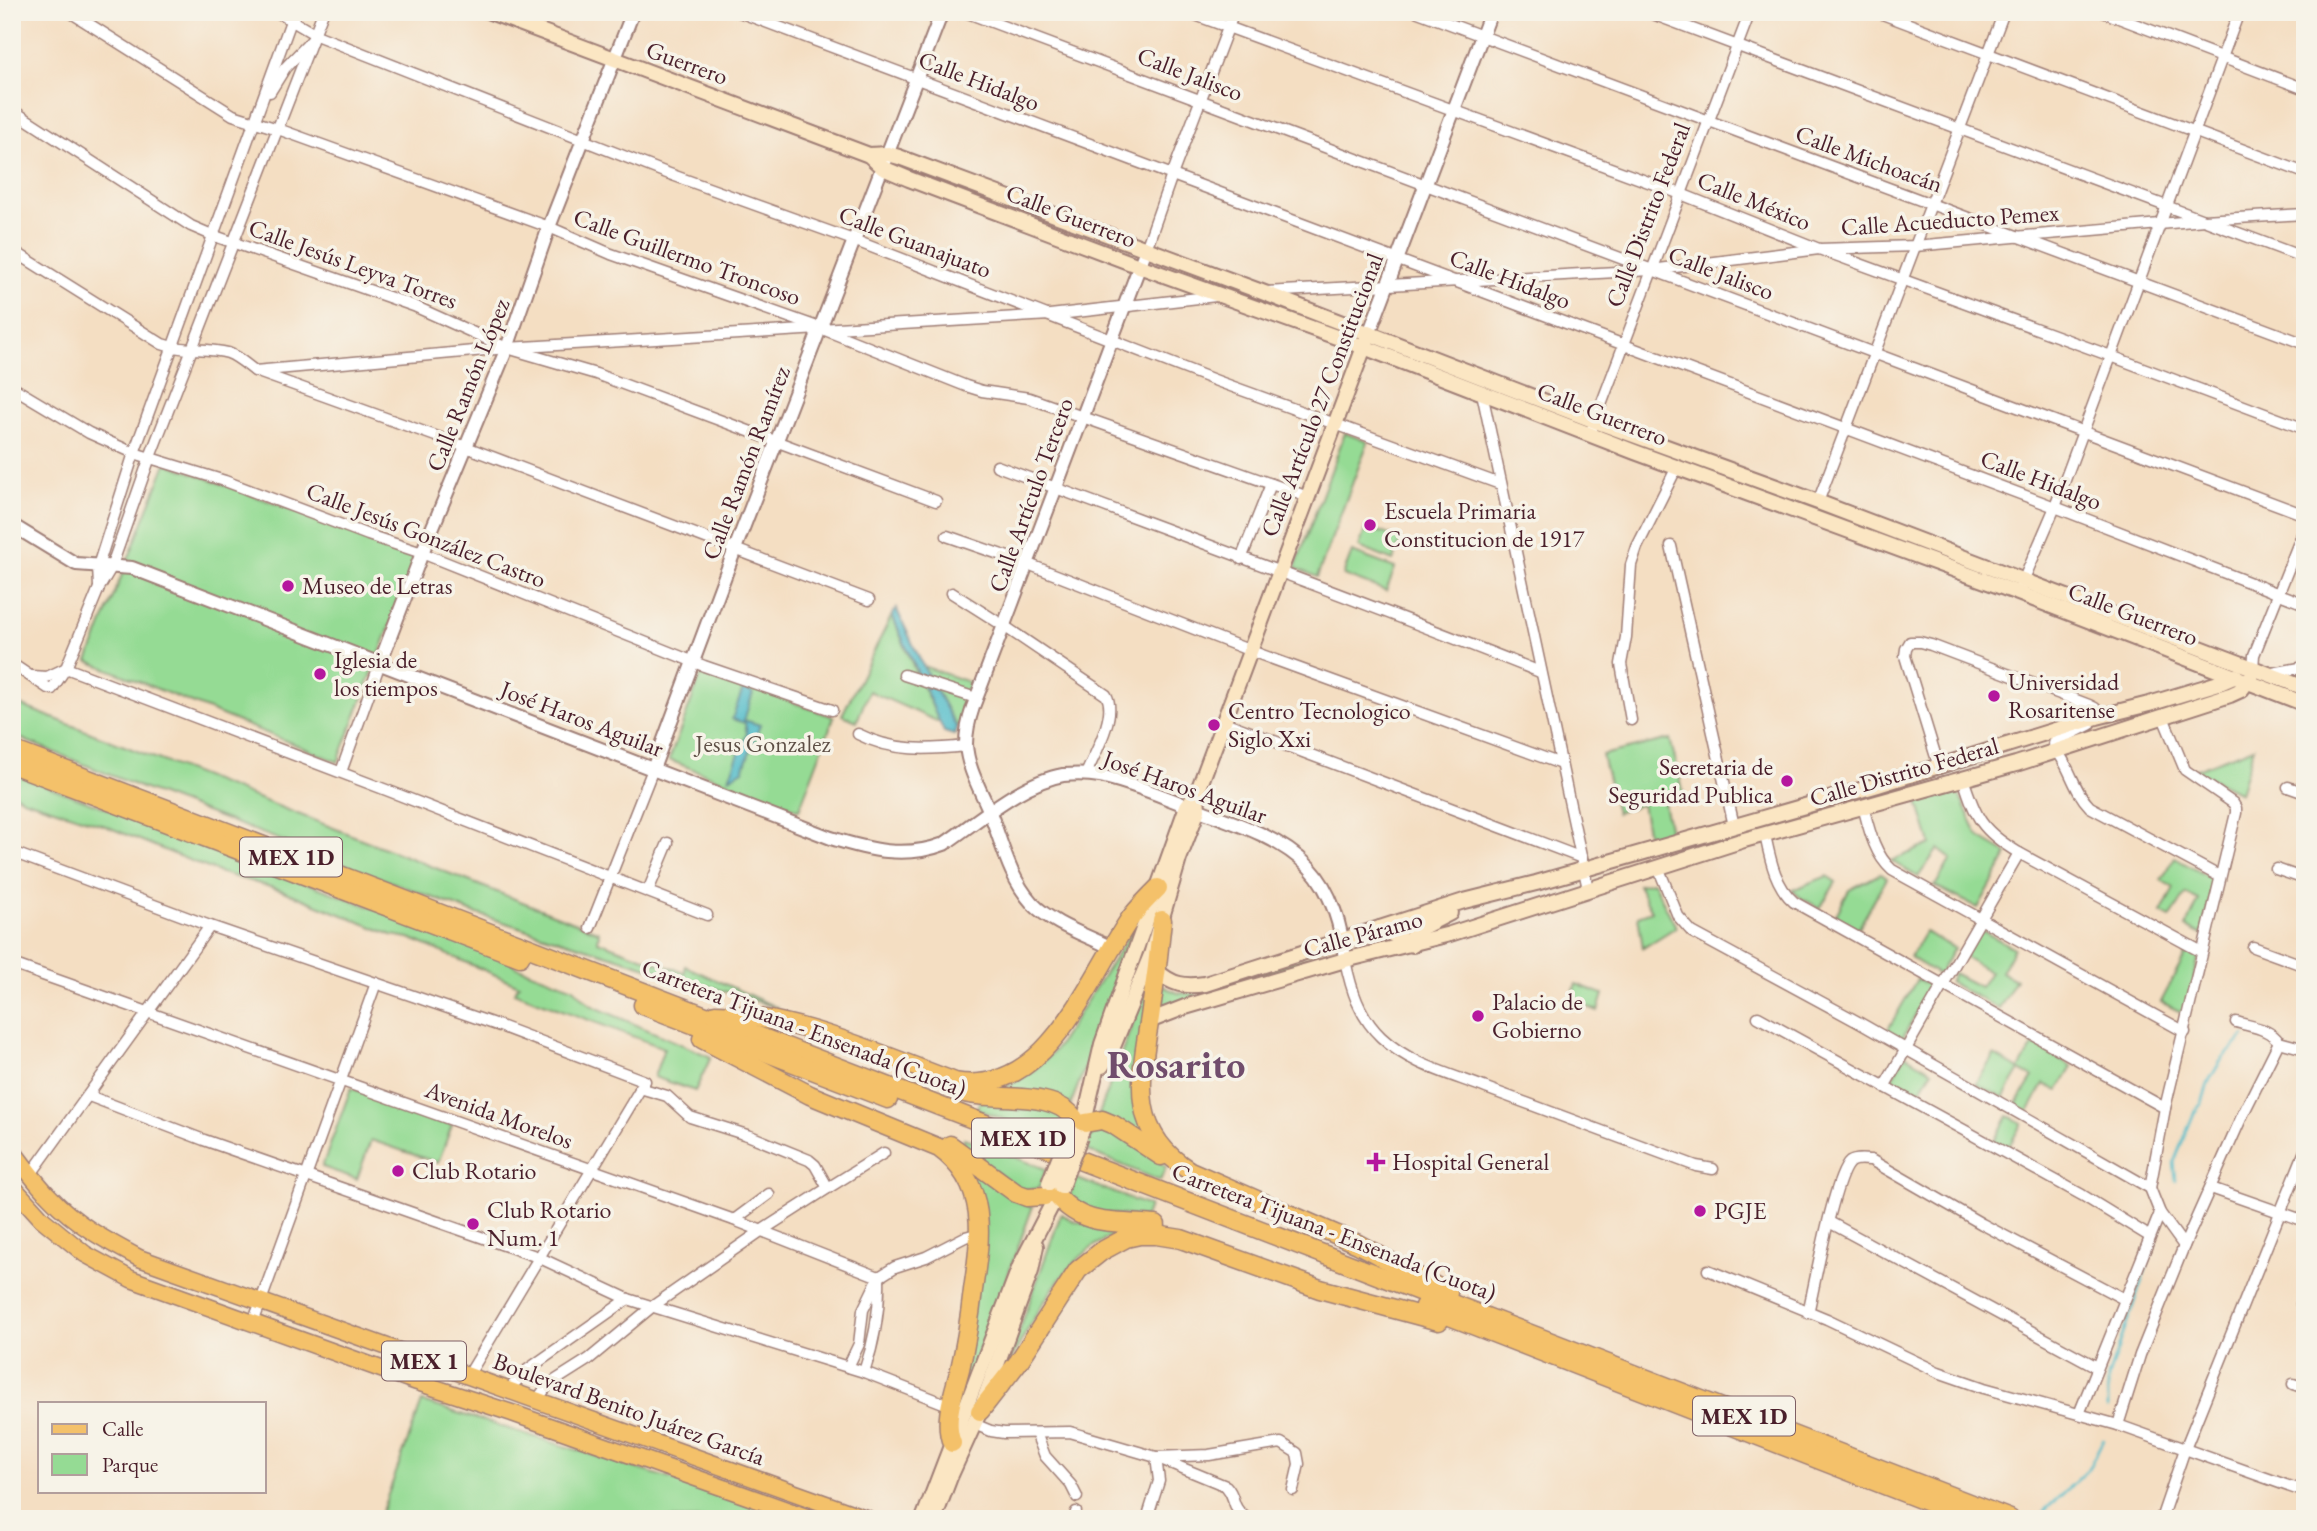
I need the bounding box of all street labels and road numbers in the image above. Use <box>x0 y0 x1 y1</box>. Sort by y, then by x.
street label: Guerrero <box>642 33 732 92</box>
street label: Calle Jalisco <box>1133 39 1247 108</box>
street label: Calle Hidalgo <box>914 43 1044 118</box>
street label: Calle Distrito Federal <box>1598 118 1697 312</box>
street label: Calle Michoacán <box>1791 118 1947 200</box>
street label: Calle México <box>1693 164 1816 237</box>
street label: Calle Guerrero <box>1002 176 1141 255</box>
street label: Calle Acueducto Pemex <box>1840 196 2061 243</box>
street label: Calle Guanajuato <box>834 198 996 285</box>
street label: Calle Guillermo Troncoso <box>569 201 805 312</box>
street label: Calle Jesús Leyva Torres <box>245 211 462 316</box>
street label: Calle Jalisco <box>1664 238 1778 307</box>
street label: Calle Hidalgo <box>1445 241 1575 316</box>
street label: Calle Artículo 27 Constitucional <box>1253 248 1390 541</box>
street label: Calle Ramón López <box>419 294 516 476</box>
street label: Calle Ramón Ramírez <box>694 362 797 564</box>
street label: Calle Guerrero <box>1533 374 1672 453</box>
street label: Calle Artículo Tercero <box>981 393 1080 596</box>
street label: Calle Hidalgo <box>1976 442 2106 517</box>
street label: Calle Jesús González Castro <box>302 475 551 595</box>
street label: Calle Guerrero <box>2064 574 2203 653</box>
street label: José Haros Aguilar <box>494 672 668 764</box>
street label: Calle Distrito Federal <box>1806 730 2002 813</box>
street label: José Haros Aguilar <box>1097 742 1271 831</box>
road number: MEX 1D <box>240 838 342 876</box>
street label: Calle Páramo <box>1300 903 1426 964</box>
street label: Carretera Tijuana - Ensenada (Cuota) <box>637 951 971 1104</box>
street label: Avenida Morelos <box>420 1073 577 1156</box>
road number: MEX 1D <box>972 1119 1074 1158</box>
street label: Carretera Tijuana - Ensenada (Cuota) <box>1167 1155 1501 1308</box>
road number: MEX 1 <box>382 1342 466 1380</box>
street label: Boulevard Benito Juárez García <box>489 1345 770 1472</box>
road number: MEX 1D <box>1693 1396 1795 1436</box>

